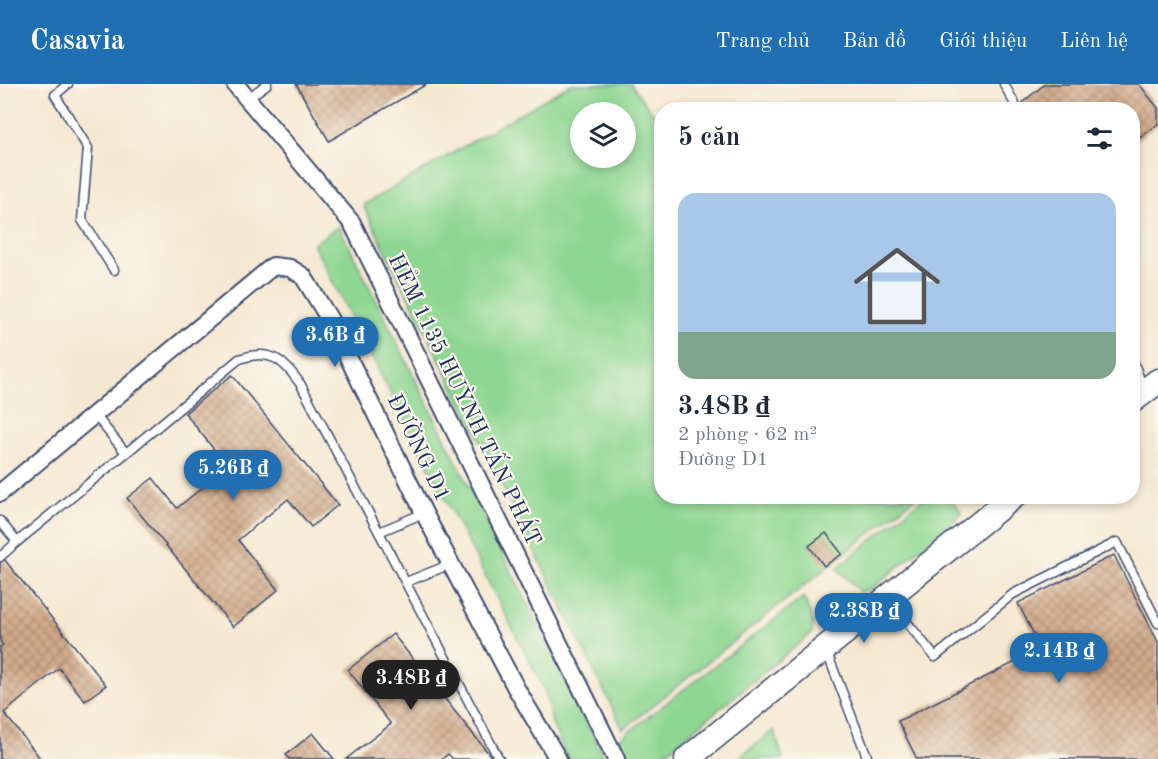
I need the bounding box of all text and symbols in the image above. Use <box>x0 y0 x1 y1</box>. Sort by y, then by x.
text: Casavia <box>30 28 125 56</box>
text: Trang chủ <box>715 31 810 52</box>
text: Bản đồ <box>843 31 906 52</box>
text: Giới thiệu <box>939 31 1027 52</box>
text: Liên hệ <box>1060 31 1128 52</box>
map controls <box>570 102 636 168</box>
button: layers <box>570 102 636 168</box>
icon: filters <box>1083 122 1116 155</box>
text: 5 căn <box>678 125 740 151</box>
icon: home <box>843 232 951 340</box>
street label: HẺM 1135 HUỲNH TẤN PHÁT <box>384 248 549 550</box>
pin: 3.6B ₫ <box>286 317 384 368</box>
text: 3.6B ₫ <box>306 326 364 346</box>
street label: ĐƯỜNG D1 <box>383 389 457 505</box>
text: 3.48B ₫ <box>678 394 770 420</box>
text: 2 phòng · 62 m² <box>678 425 817 445</box>
pin: 5.26B ₫ <box>178 450 288 501</box>
text: Đường D1 <box>678 450 768 470</box>
text: 5.26B ₫ <box>198 459 268 479</box>
pin: 2.38B ₫ <box>809 593 919 644</box>
text: 2.38B ₫ <box>829 602 899 622</box>
pin: 2.14B ₫ <box>1004 633 1114 684</box>
text: 2.14B ₫ <box>1024 642 1094 662</box>
pin: 3.48B ₫ <box>356 660 466 711</box>
text: 3.48B ₫ <box>376 669 446 689</box>

